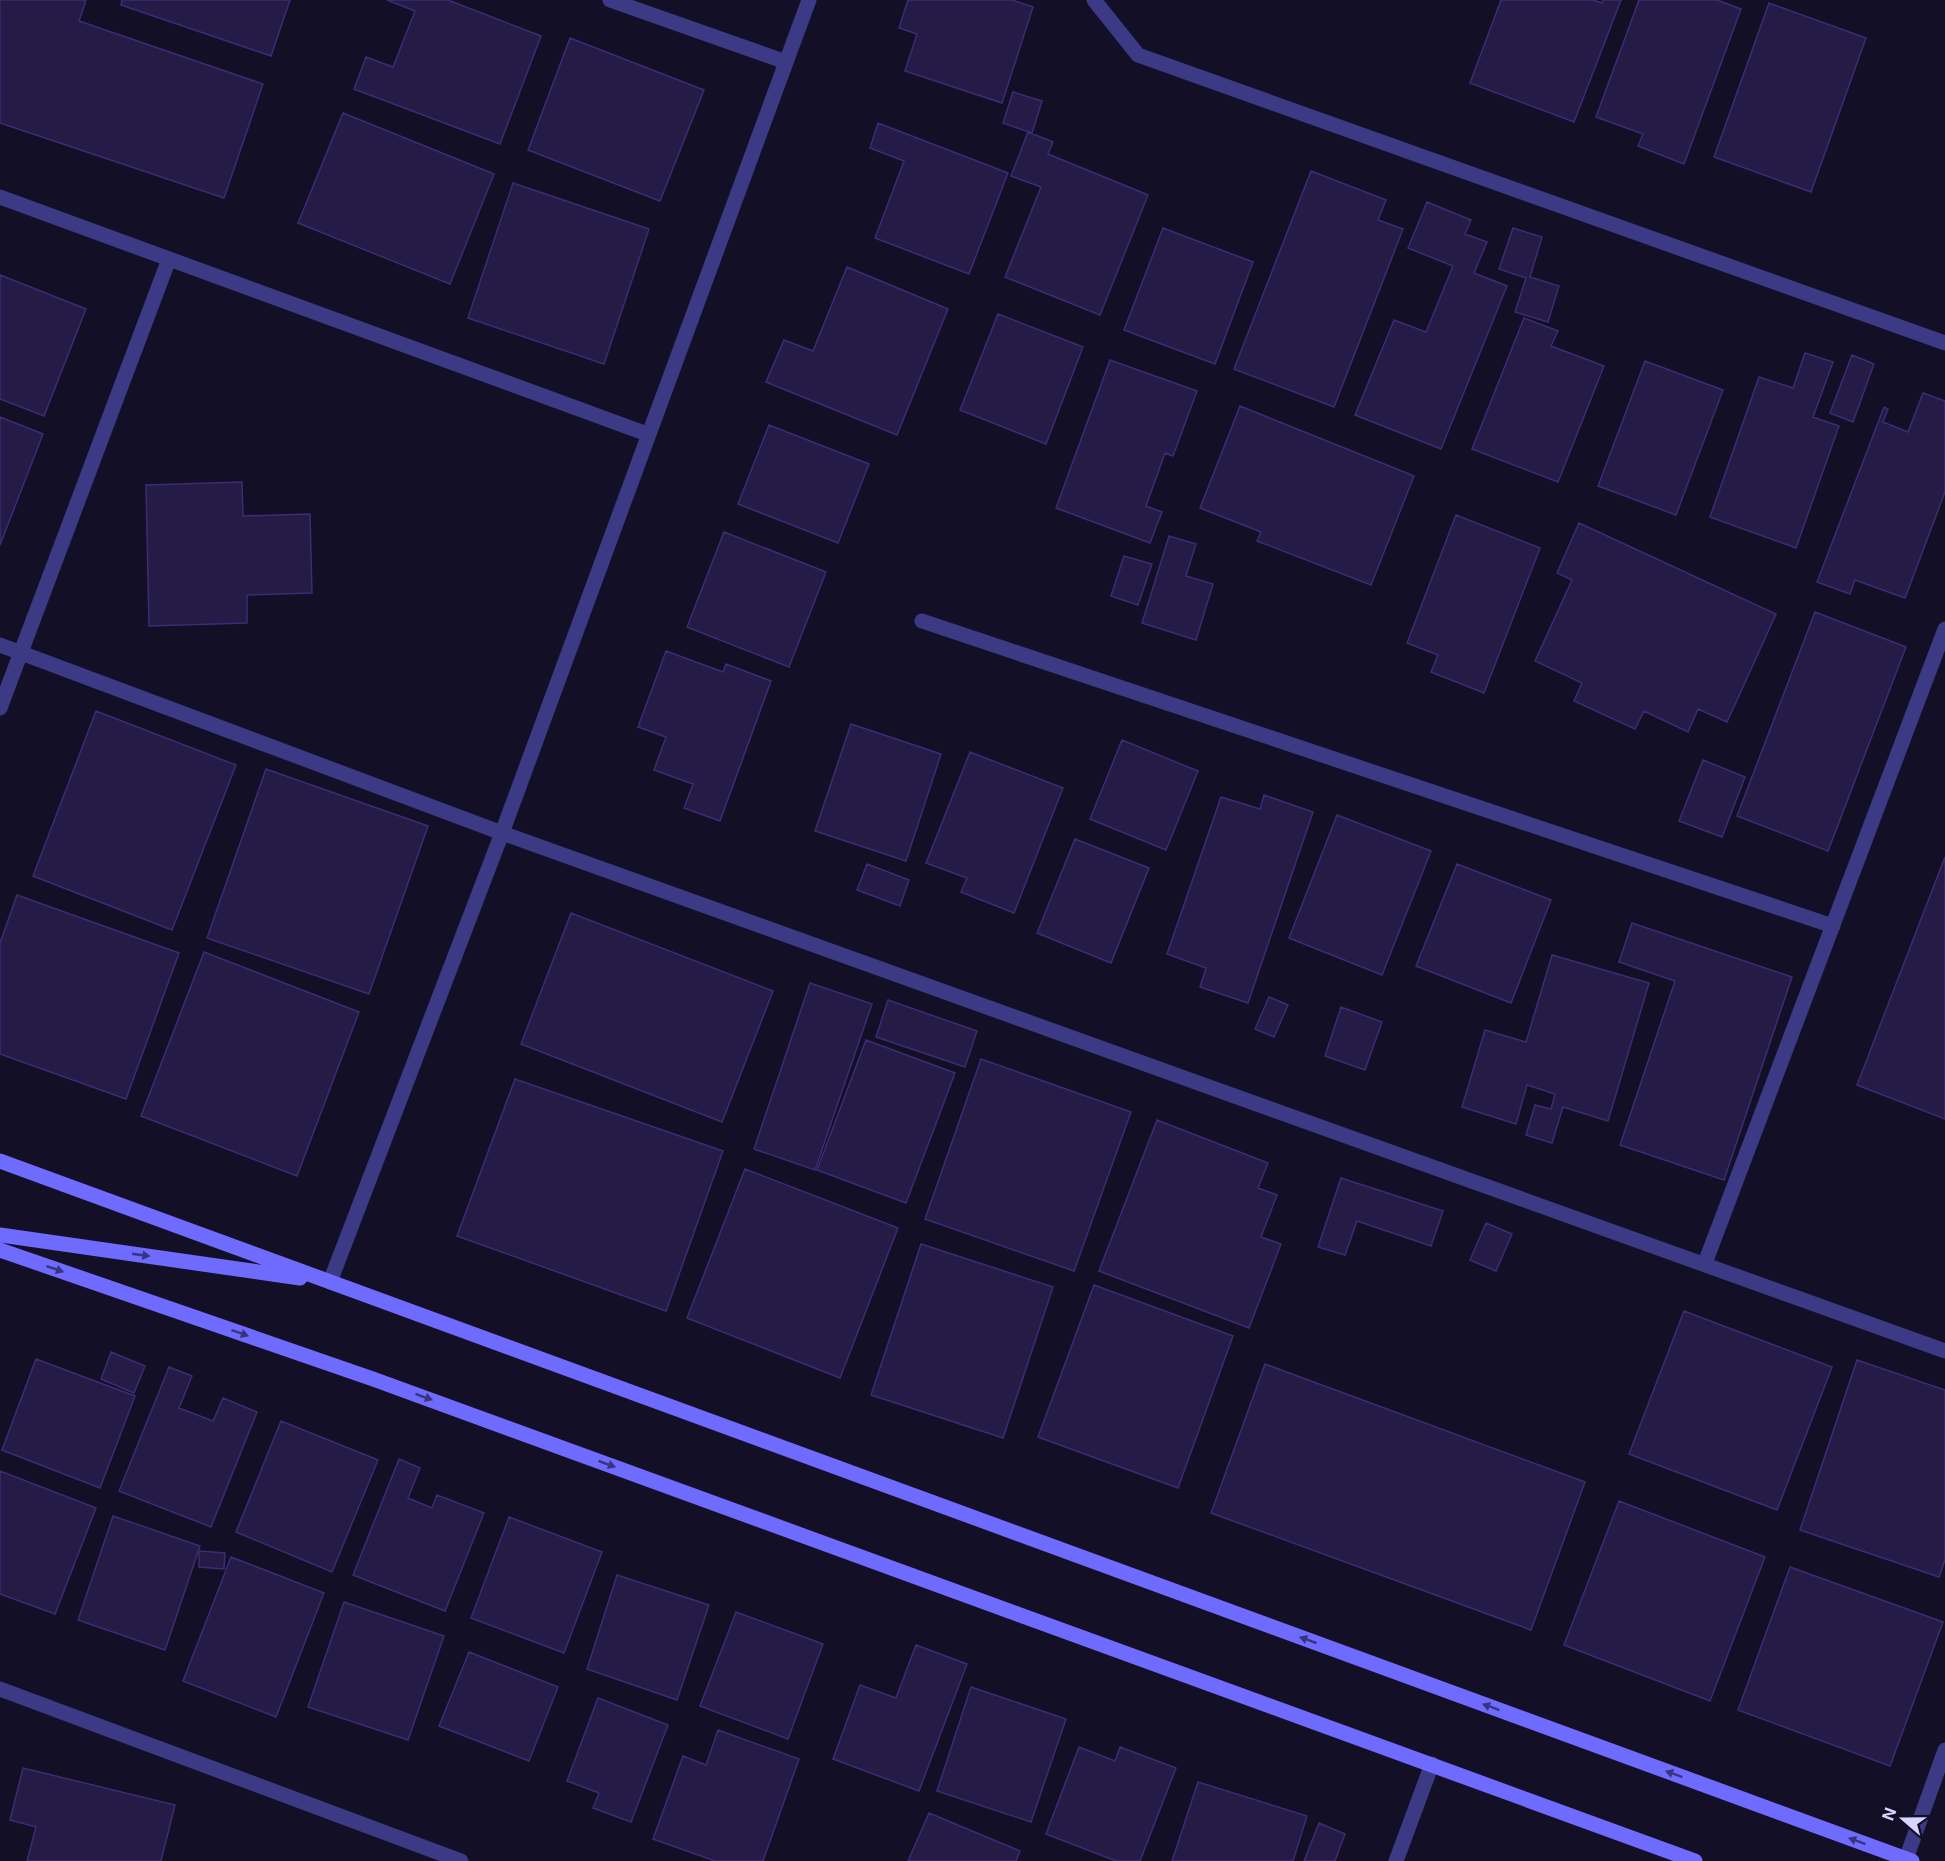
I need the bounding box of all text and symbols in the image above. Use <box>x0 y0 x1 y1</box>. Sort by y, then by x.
one-way arrow <box>132 1251 151 1260</box>
one-way arrow <box>46 1265 64 1274</box>
one-way arrow <box>231 1328 249 1338</box>
one-way arrow <box>415 1393 433 1403</box>
one-way arrow <box>598 1460 616 1470</box>
one-way arrow <box>1299 1634 1317 1644</box>
one-way arrow <box>1482 1701 1500 1711</box>
one-way arrow <box>1665 1768 1683 1778</box>
north arrow <box>1873 1789 1933 1849</box>
text: N <box>1877 1805 1900 1823</box>
one-way arrow <box>1848 1836 1866 1845</box>

